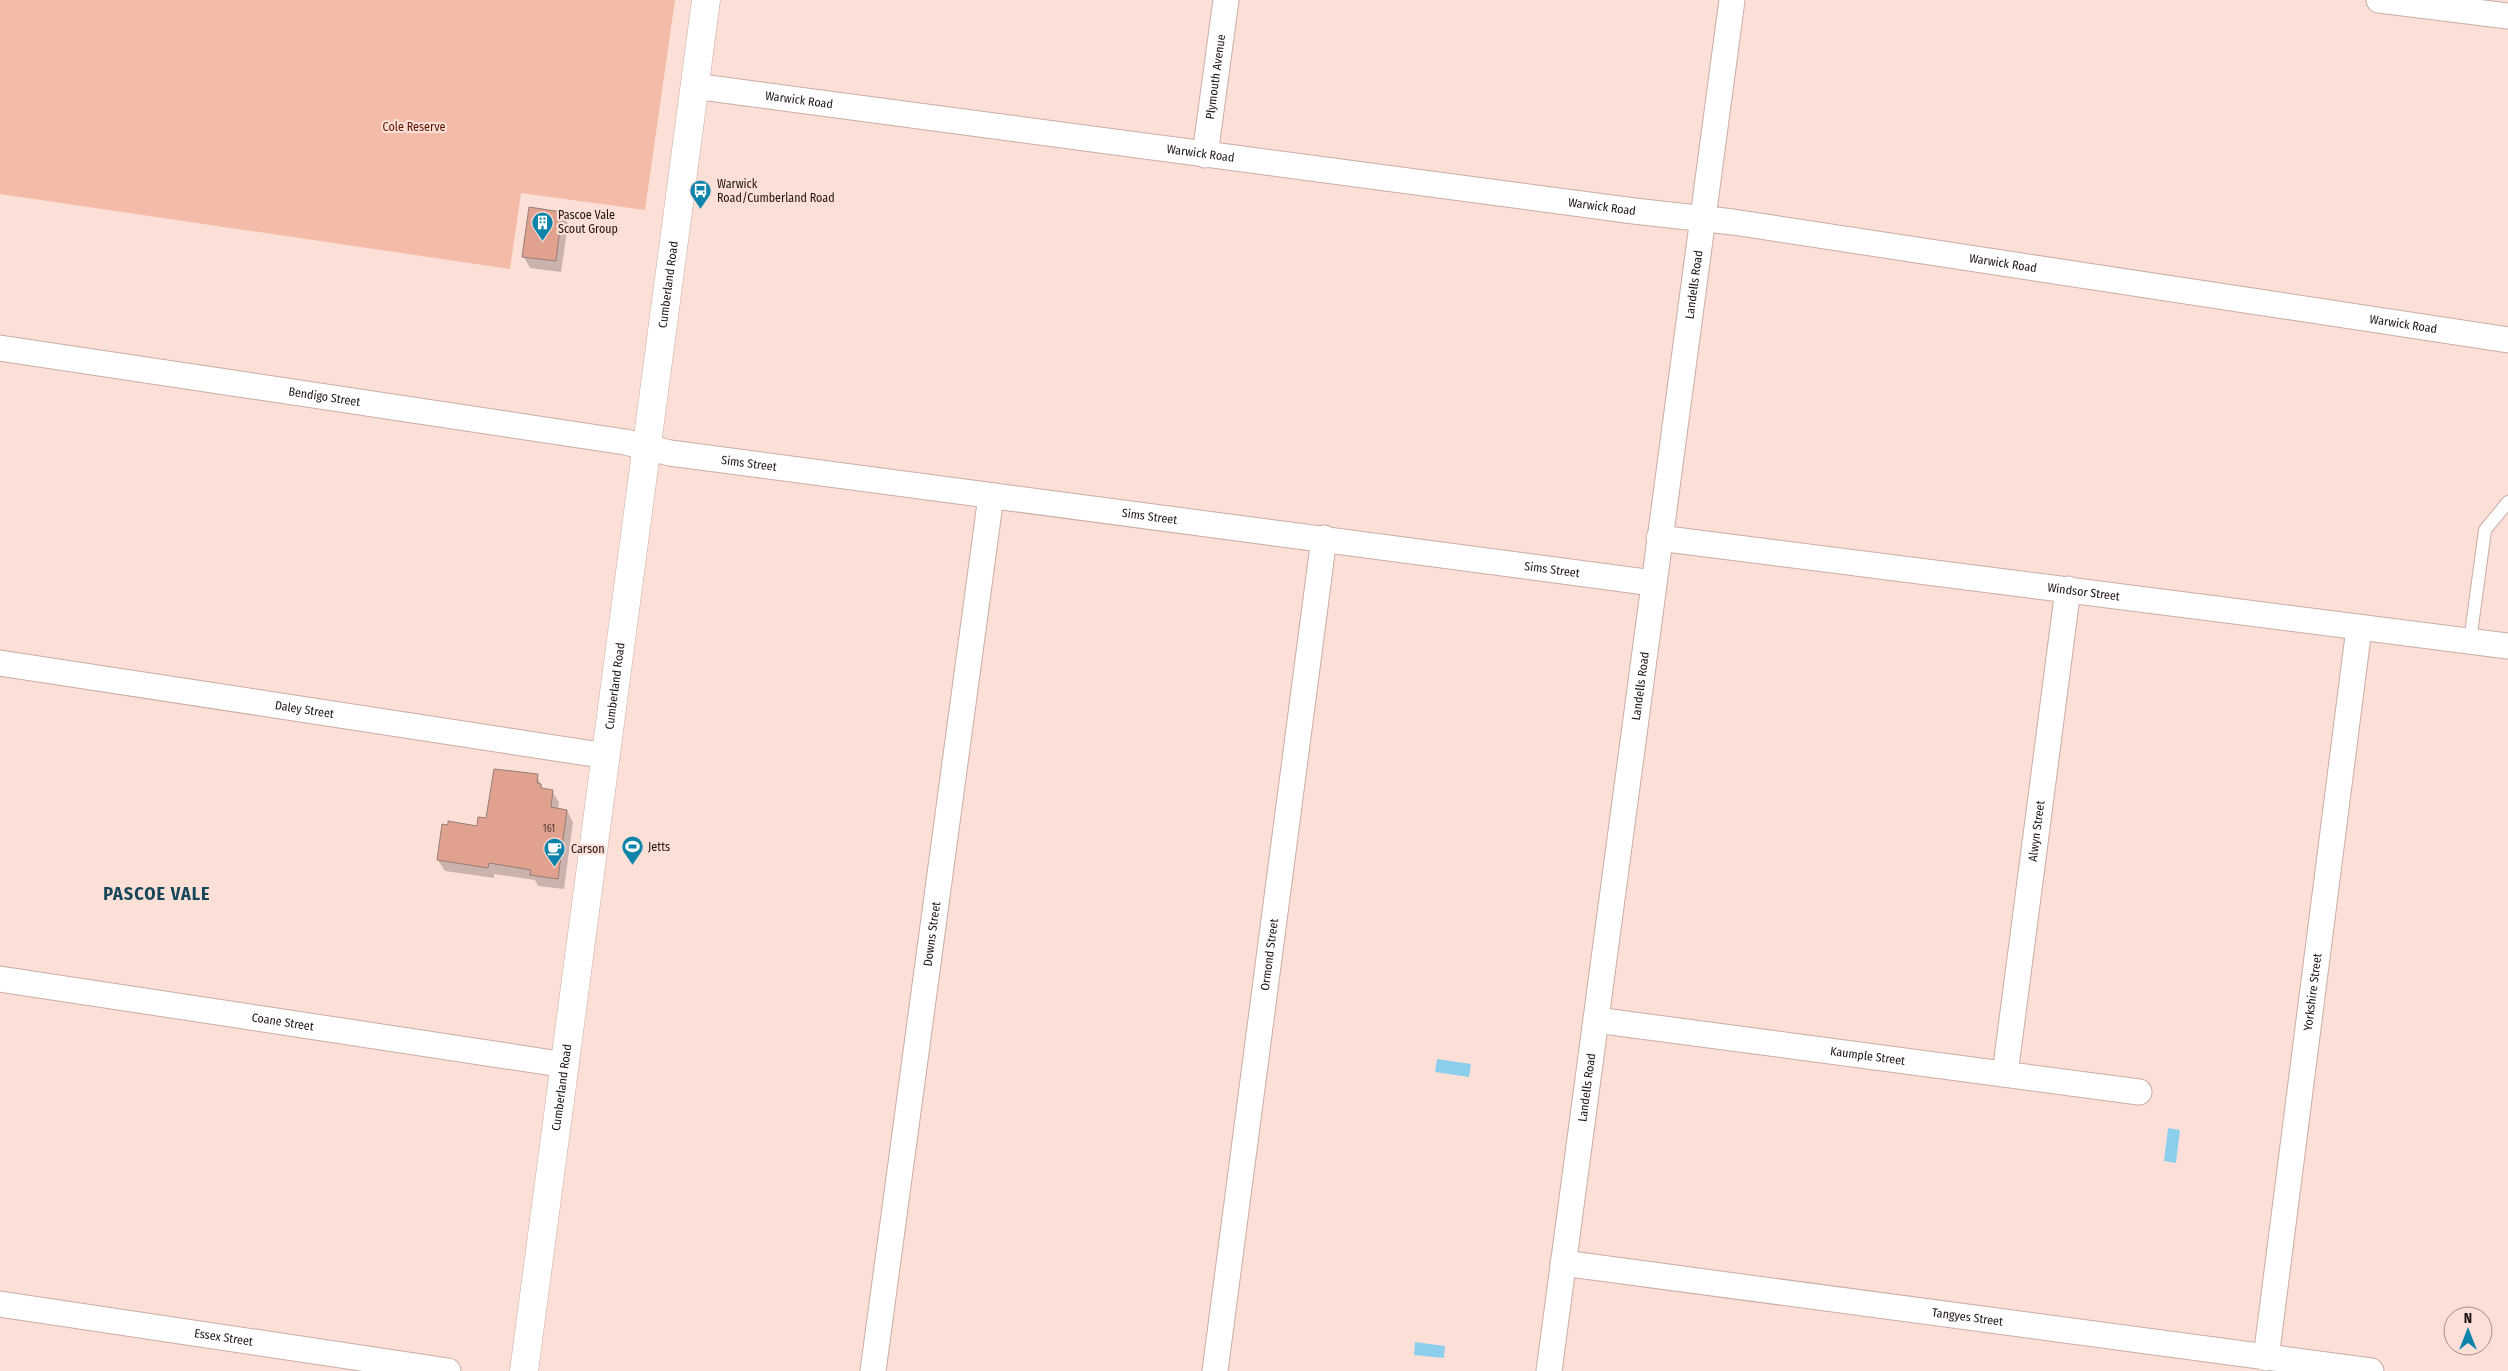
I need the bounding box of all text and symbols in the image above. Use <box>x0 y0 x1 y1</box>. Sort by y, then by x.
street label: Plymouth Avenue <box>1203 33 1228 120</box>
street label: Warwick Road <box>764 89 834 111</box>
park label: Cole Reserve <box>383 120 445 134</box>
street label: Warwick Road <box>1166 142 1235 165</box>
place label: Warwick Road/Cumberland Road <box>717 177 835 205</box>
bus stop icon: Warwick Road/Cumberland Road <box>689 179 713 210</box>
street label: Warwick Road <box>1567 195 1637 218</box>
place label: Pascoe Vale Scout Group <box>558 208 618 236</box>
building icon: Pascoe Vale Scout Group <box>530 210 554 241</box>
street label: Cumberland Road <box>656 240 681 329</box>
street label: Landells Road <box>1683 249 1706 320</box>
street label: Warwick Road <box>1968 251 2038 275</box>
street label: Warwick Road <box>2369 312 2438 336</box>
street label: Bendigo Street <box>287 384 361 409</box>
street label: Sims Street <box>720 453 778 474</box>
street label: Sims Street <box>1121 506 1178 527</box>
street label: Sims Street <box>1523 559 1581 580</box>
street label: Windsor Street <box>2047 580 2121 604</box>
street label: Cumberland Road <box>602 642 628 730</box>
street label: Landells Road <box>1629 651 1652 721</box>
street label: Daley Street <box>274 698 335 721</box>
street label: Alwyn Street <box>2026 800 2047 862</box>
house number: 161 <box>543 823 555 835</box>
sports icon: Jetts <box>620 835 644 866</box>
cafe icon: Carson <box>543 837 567 868</box>
place label: Jetts <box>648 840 670 854</box>
place label: Carson <box>571 842 605 856</box>
district label: PASCOE VALE <box>103 883 211 905</box>
street label: Downs Street <box>921 901 943 967</box>
street label: Ormond Street <box>1258 918 1281 991</box>
street label: Yorkshire Street <box>2301 952 2325 1032</box>
street label: Coane Street <box>251 1010 315 1034</box>
street label: Cumberland Road <box>549 1043 574 1132</box>
street label: Kaumple Street <box>1829 1044 1906 1068</box>
street label: Landells Road <box>1575 1052 1598 1123</box>
street label: Tangyes Street <box>1931 1305 2004 1329</box>
north arrow <box>2443 1306 2493 1356</box>
text: N <box>2464 1310 2472 1327</box>
street label: Essex Street <box>193 1326 254 1349</box>

